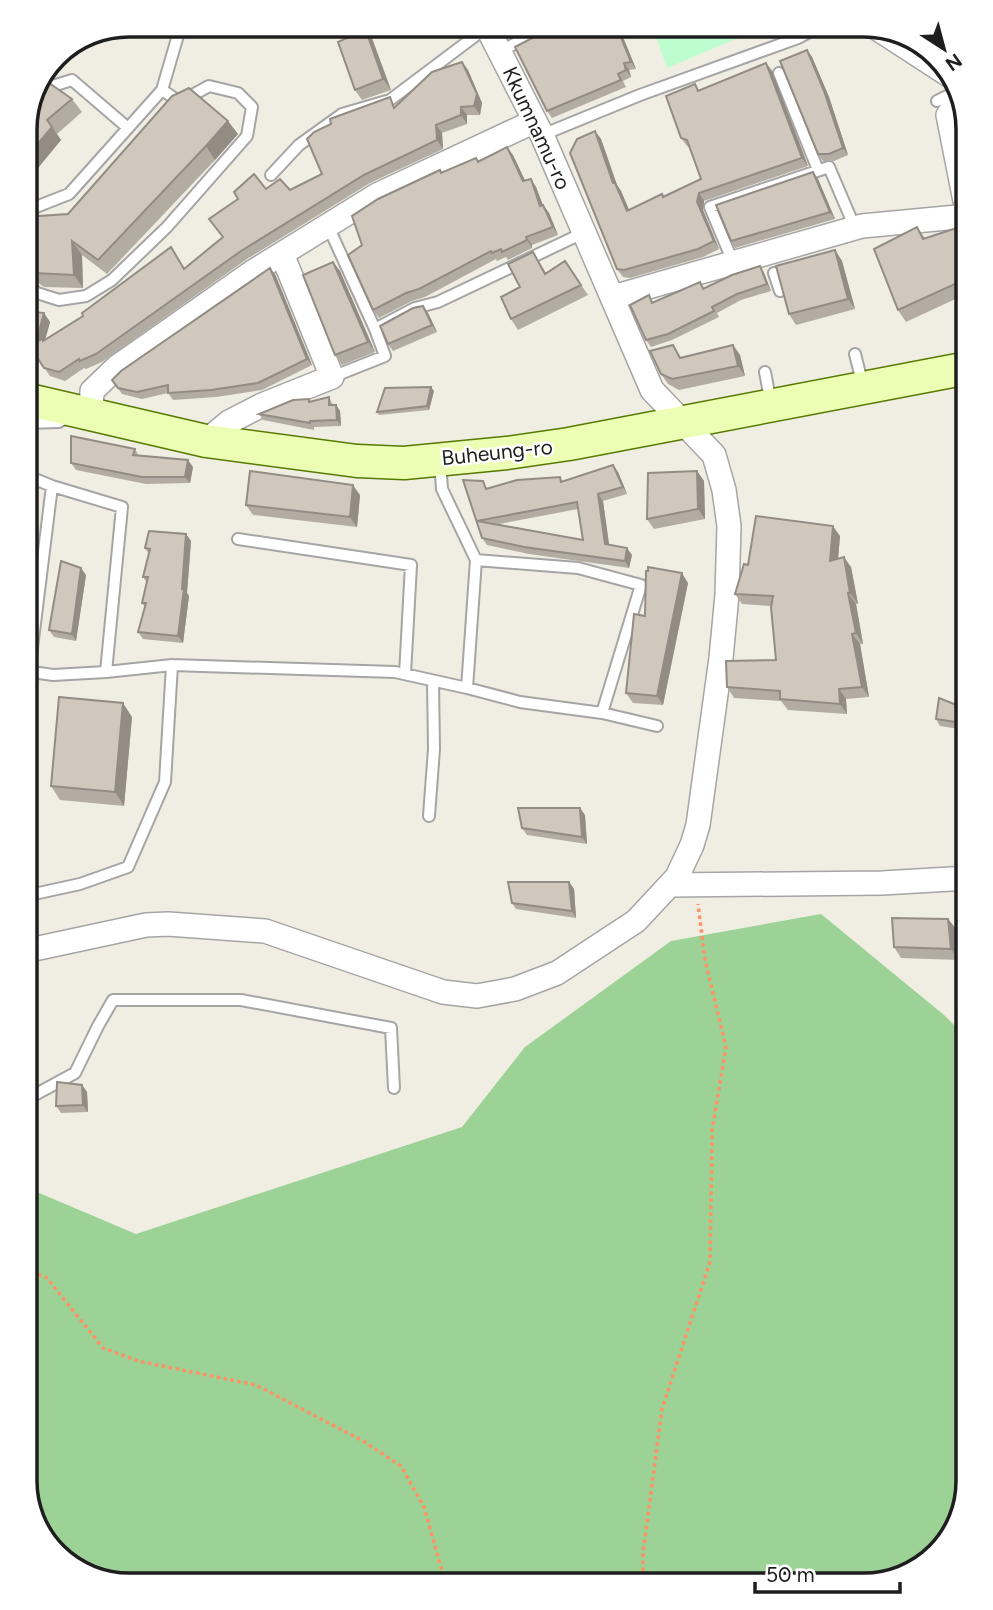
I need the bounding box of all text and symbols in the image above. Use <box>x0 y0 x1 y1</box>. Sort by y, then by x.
north arrow <box>909 14 979 84</box>
text: N <box>941 49 966 76</box>
street label: Kkumnamu-ro <box>498 63 576 193</box>
street label: Buheung-ro <box>440 434 554 470</box>
scale bar <box>755 1550 900 1594</box>
text: 50 m <box>766 1562 815 1587</box>

